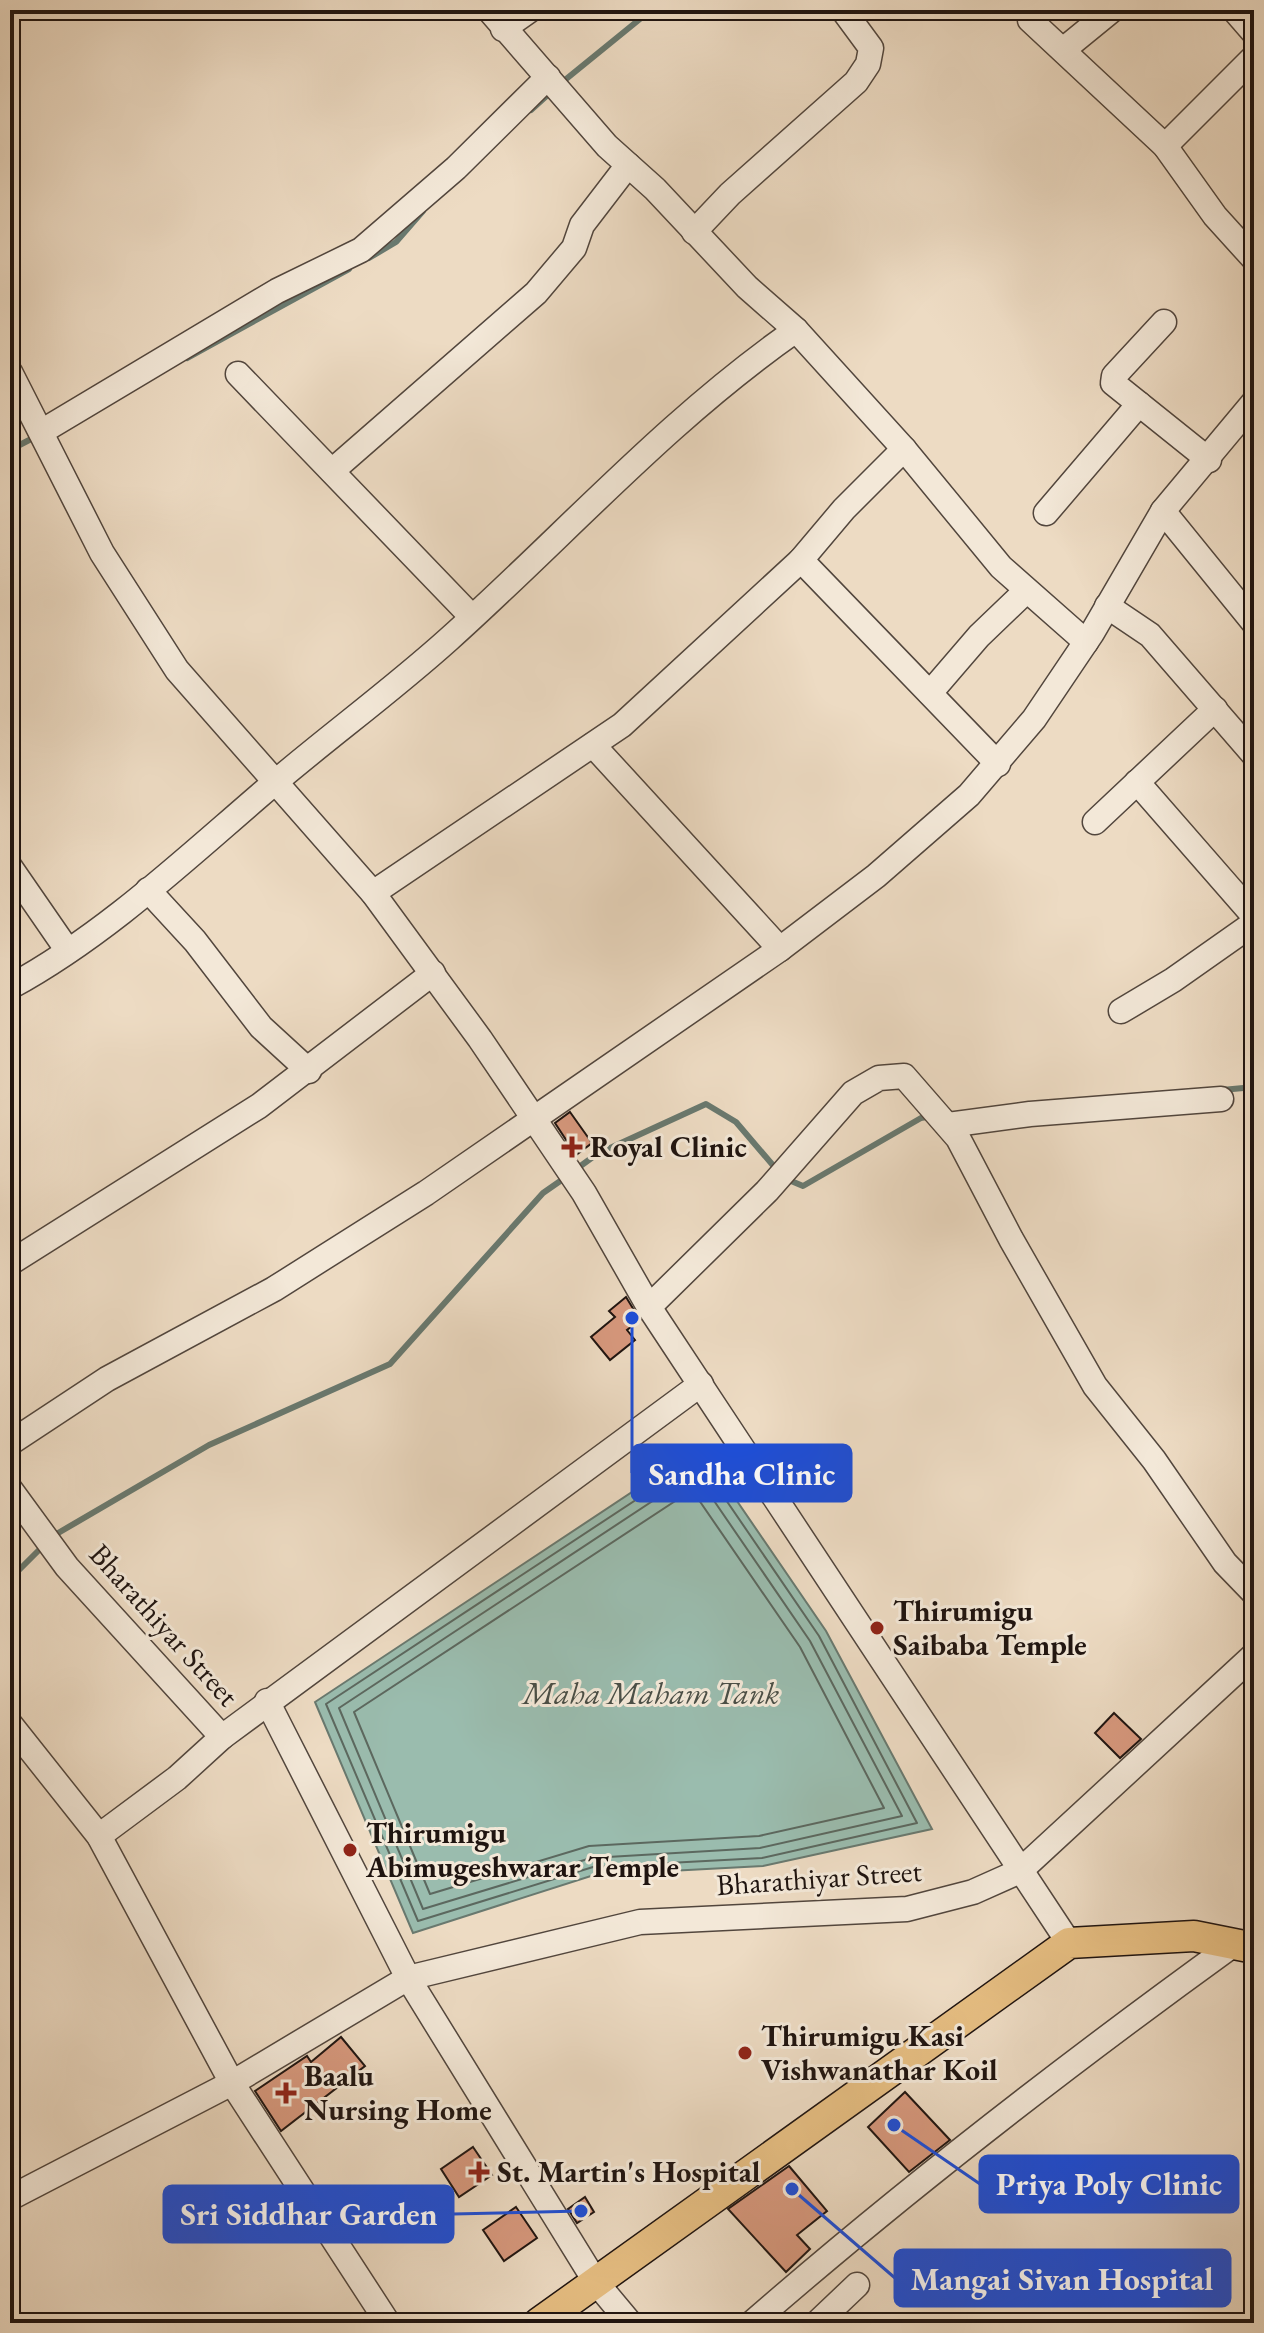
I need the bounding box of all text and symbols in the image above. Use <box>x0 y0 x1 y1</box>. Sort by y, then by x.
place label: Royal Clinic <box>590 1127 747 1166</box>
marker: Royal Clinic <box>561 1136 583 1158</box>
callout: Sandha Clinic <box>632 1445 851 1501</box>
text: Sandha Clinic <box>648 1453 836 1495</box>
street label: Bharathiyar Street <box>81 1535 248 1715</box>
place label: Thirumigu Saibaba Temple <box>893 1591 1087 1664</box>
marker: Thirumigu Saibaba Temple <box>868 1619 886 1637</box>
water label: Maha Maham Tank <box>521 1672 780 1714</box>
place label: Thirumigu Abimugeshwarar Temple <box>365 1813 679 1886</box>
marker: Thirumigu Abimugeshwarar Temple <box>341 1841 359 1859</box>
street label: Bharathiyar Street <box>715 1851 924 1904</box>
place label: Thirumigu Kasi Vishwanathar Koil <box>761 2016 998 2089</box>
marker: Thirumigu Kasi Vishwanathar Koil <box>736 2044 754 2062</box>
place label: Baalu Nursing Home <box>304 2056 492 2129</box>
marker: Baalu Nursing Home <box>275 2082 297 2104</box>
place label: St. Martin's Hospital <box>497 2152 761 2191</box>
callout: Priya Poly Clinic <box>980 2156 1238 2212</box>
marker: St. Martin's Hospital <box>468 2161 490 2183</box>
text: Priya Poly Clinic <box>996 2163 1222 2205</box>
callout: Sri Siddhar Garden <box>164 2186 453 2242</box>
text: Sri Siddhar Garden <box>180 2193 438 2235</box>
callout: Mangai Sivan Hospital <box>895 2250 1230 2306</box>
text: Mangai Sivan Hospital <box>910 2258 1214 2300</box>

